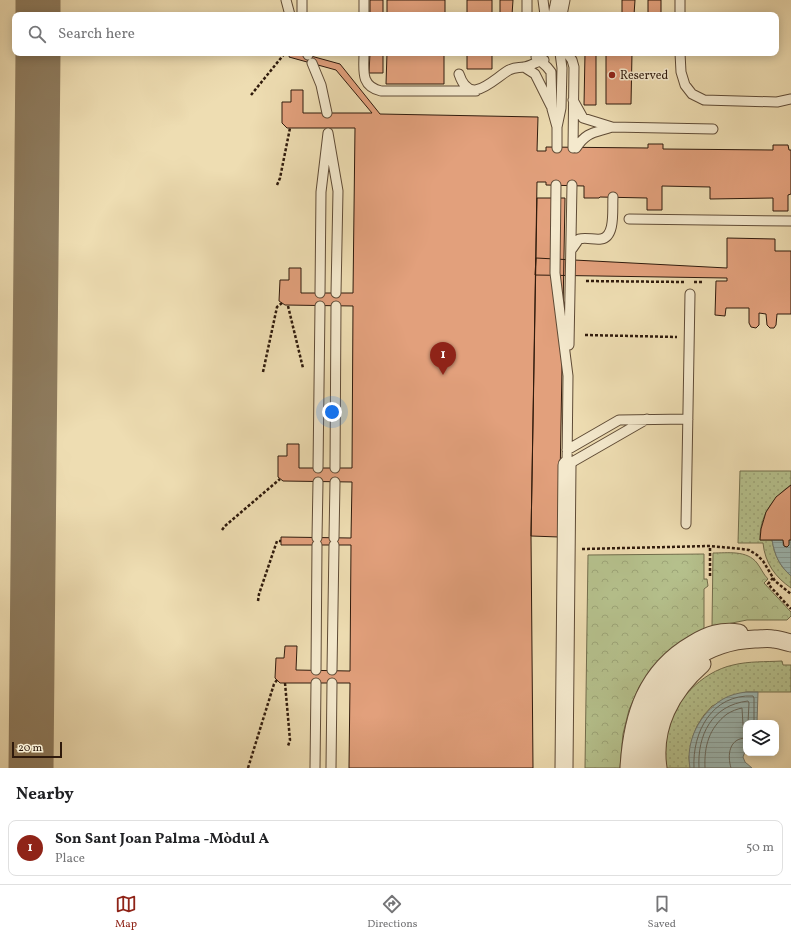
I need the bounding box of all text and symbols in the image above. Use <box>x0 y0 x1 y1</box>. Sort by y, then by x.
search box <box>12 12 779 56</box>
icon: search <box>26 23 48 45</box>
text: Search here <box>58 24 135 45</box>
place label: Reserved <box>620 68 668 84</box>
marker: Reserved <box>607 70 617 80</box>
pin: 1 <box>430 342 456 375</box>
your location <box>322 402 342 422</box>
map controls <box>743 720 779 756</box>
button: layers <box>743 720 779 756</box>
scale bar <box>12 740 62 759</box>
text: 20 m <box>18 741 42 756</box>
text: Nearby <box>16 783 74 806</box>
text: Son Sant Joan Palma -Mòdul A <box>55 829 269 850</box>
text: 1 <box>27 839 33 857</box>
text: 50 m <box>746 839 774 857</box>
text: Place <box>55 850 85 868</box>
tab: Map <box>115 893 137 932</box>
tab: Directions <box>367 893 418 932</box>
tab: Saved <box>648 893 676 932</box>

